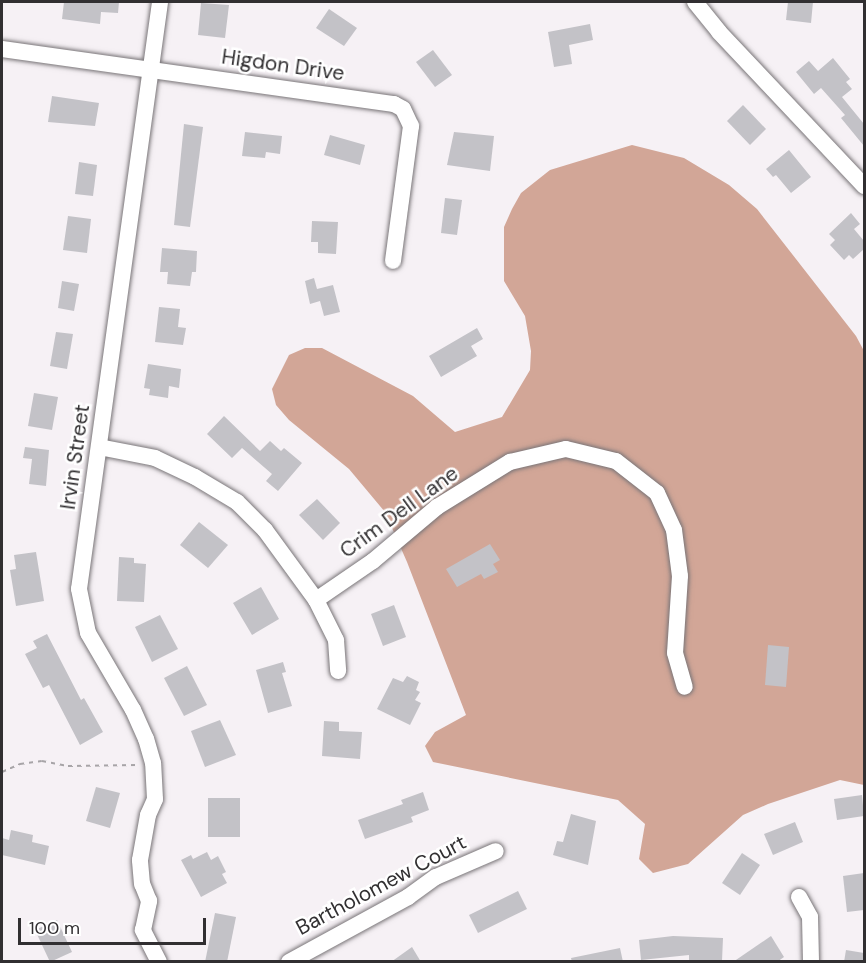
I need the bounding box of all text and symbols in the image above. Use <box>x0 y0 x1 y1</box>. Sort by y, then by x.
street label: Higdon Drive <box>220 44 346 86</box>
street label: Irvin Street <box>55 403 95 511</box>
street label: Crim Dell Lane <box>335 461 463 563</box>
street label: Bartholomew Court <box>292 829 470 941</box>
scale bar <box>21 906 208 944</box>
text: 100 m <box>29 916 80 940</box>

